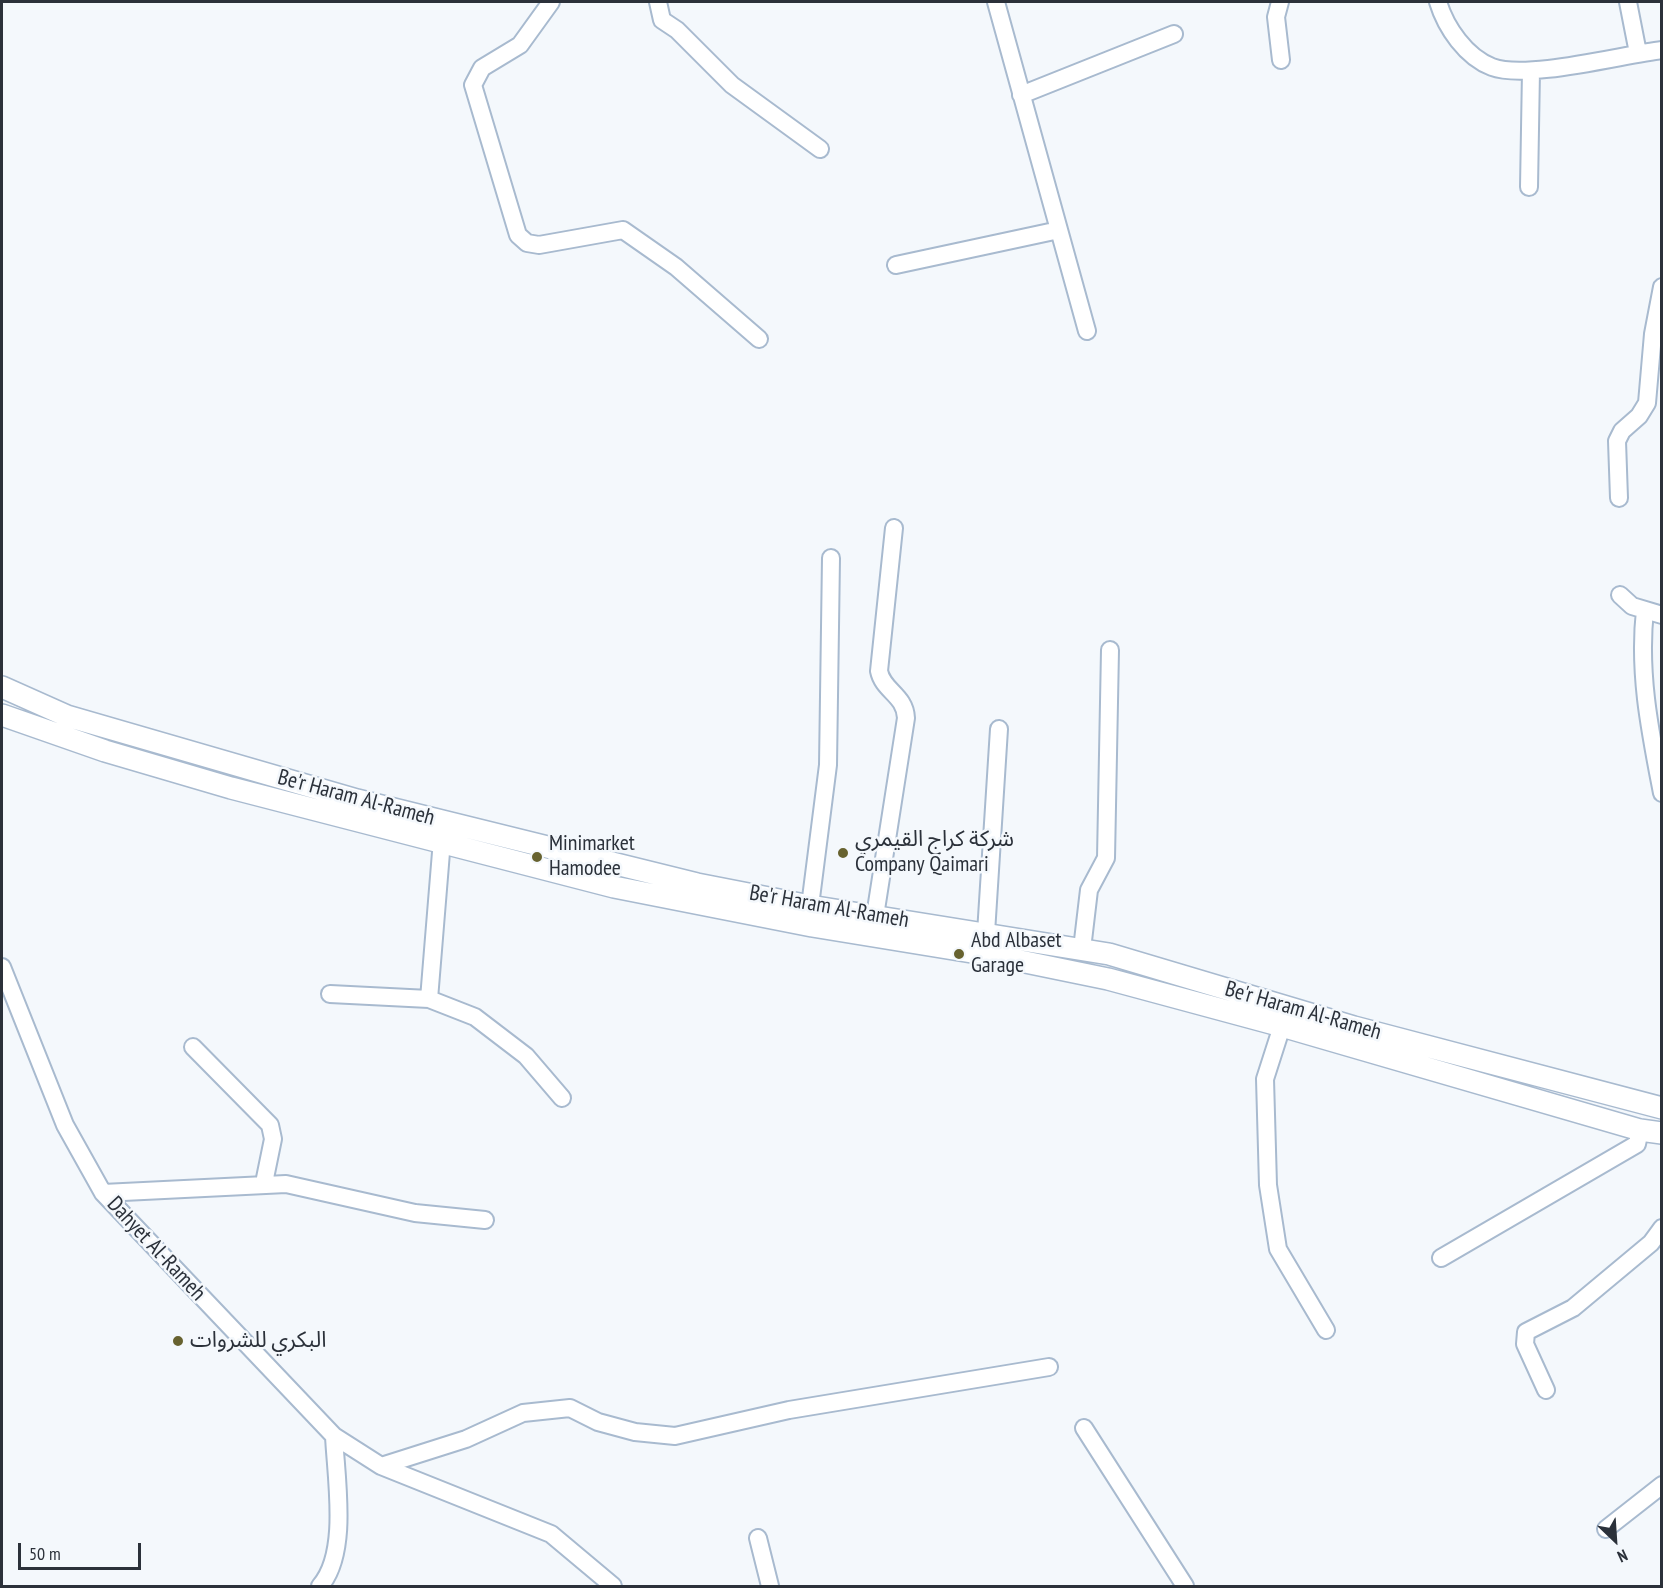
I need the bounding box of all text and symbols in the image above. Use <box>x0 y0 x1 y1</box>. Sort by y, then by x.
street label: Be'r Haram Al-Rameh <box>275 764 437 832</box>
place label: شركة كراج القيمري Company Qaimari <box>855 827 1014 878</box>
place label: Minimarket Hamodee <box>549 831 635 882</box>
marker: شركة كراج القيمري Company Qaimari <box>836 846 850 860</box>
marker: Minimarket Hamodee <box>530 850 544 864</box>
street label: Be'r Haram Al-Rameh <box>747 880 911 934</box>
place label: Abd Albaset Garage <box>971 928 1062 980</box>
marker: Abd Albaset Garage <box>952 947 966 961</box>
street label: Be'r Haram Al-Rameh <box>1222 976 1384 1046</box>
street label: Dahyet Al-Rameh <box>101 1192 211 1306</box>
place label: البكري للشروات <box>190 1328 326 1354</box>
marker: البكري للشروات <box>171 1334 185 1348</box>
north arrow <box>1585 1510 1645 1570</box>
scale bar <box>21 1531 144 1569</box>
text: 50 m <box>29 1542 61 1565</box>
text: N <box>1614 1545 1631 1567</box>

